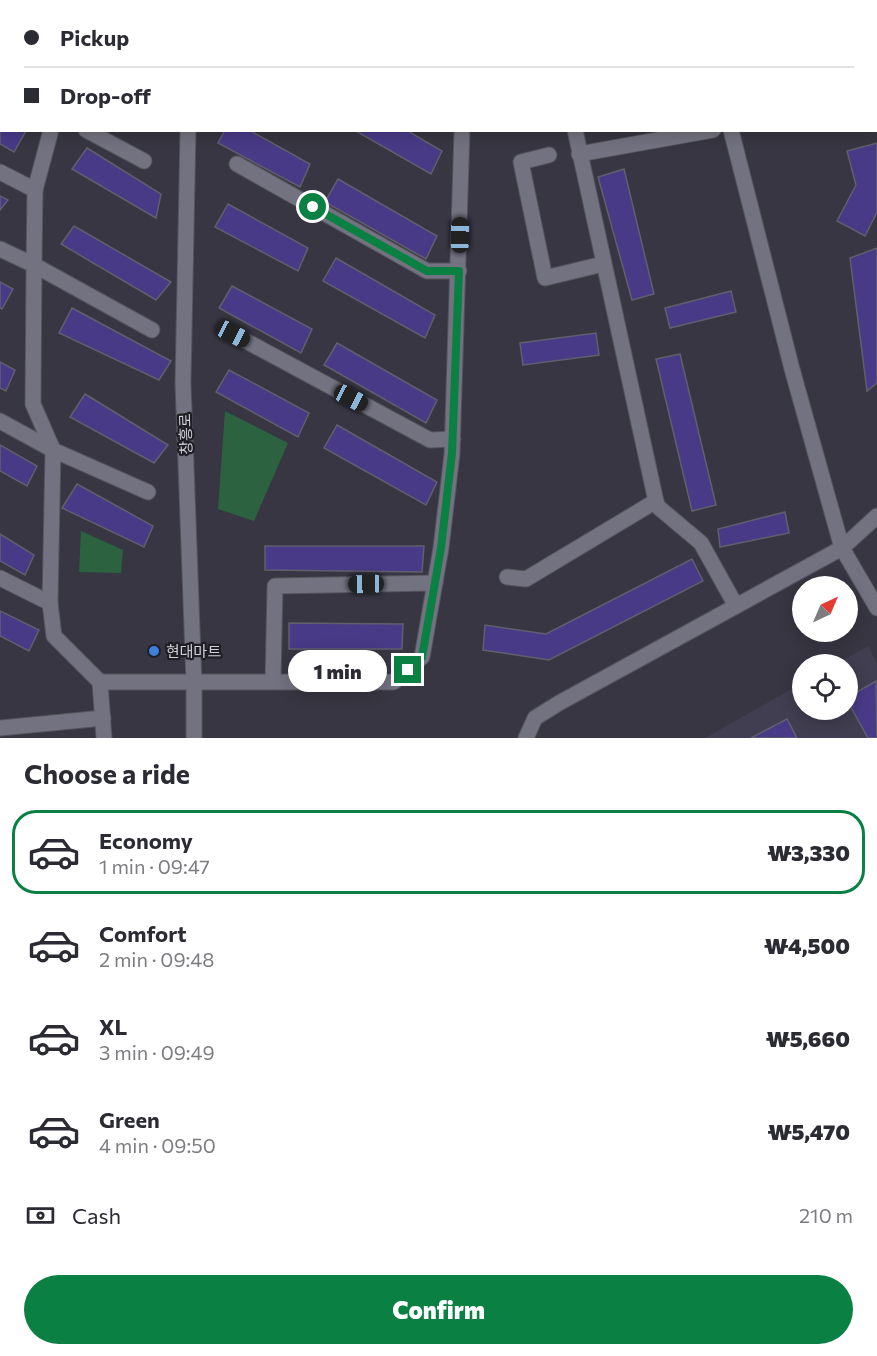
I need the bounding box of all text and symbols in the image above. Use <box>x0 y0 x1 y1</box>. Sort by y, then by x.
text: Pickup <box>60 24 129 51</box>
text: Drop-off <box>60 82 151 109</box>
route start <box>299 193 326 220</box>
car <box>451 217 469 253</box>
car <box>213 318 253 350</box>
car <box>331 382 371 414</box>
street label: 창흥로 <box>175 413 195 455</box>
car <box>348 575 384 593</box>
north arrow <box>792 576 858 642</box>
map controls <box>792 576 858 720</box>
place label: 현대마트 <box>166 642 221 660</box>
marker: 현대마트 <box>147 644 161 658</box>
callout: 1 min <box>288 649 387 691</box>
button: locate <box>792 654 858 720</box>
route end <box>394 656 421 683</box>
text: 1 min <box>313 659 362 683</box>
text: Choose a ride <box>24 757 190 790</box>
icon: car <box>27 825 81 879</box>
text: Economy <box>99 827 193 854</box>
text: ₩3,330 <box>767 839 850 866</box>
text: 1 min · 09:47 <box>99 854 210 878</box>
icon: car <box>27 918 81 972</box>
text: Comfort <box>99 920 187 947</box>
text: ₩4,500 <box>764 932 850 959</box>
text: 2 min · 09:48 <box>99 947 214 971</box>
icon: car <box>27 1011 81 1065</box>
text: XL <box>99 1013 127 1040</box>
text: ₩5,660 <box>766 1025 850 1052</box>
text: 3 min · 09:49 <box>99 1040 215 1064</box>
icon: car <box>27 1104 81 1158</box>
text: Green <box>99 1106 160 1133</box>
text: ₩5,470 <box>767 1118 850 1145</box>
text: 4 min · 09:50 <box>99 1133 216 1157</box>
icon: cash <box>24 1199 57 1232</box>
text: Cash <box>72 1202 121 1229</box>
text: 210 m <box>799 1203 853 1227</box>
button: Confirm <box>24 1275 853 1344</box>

